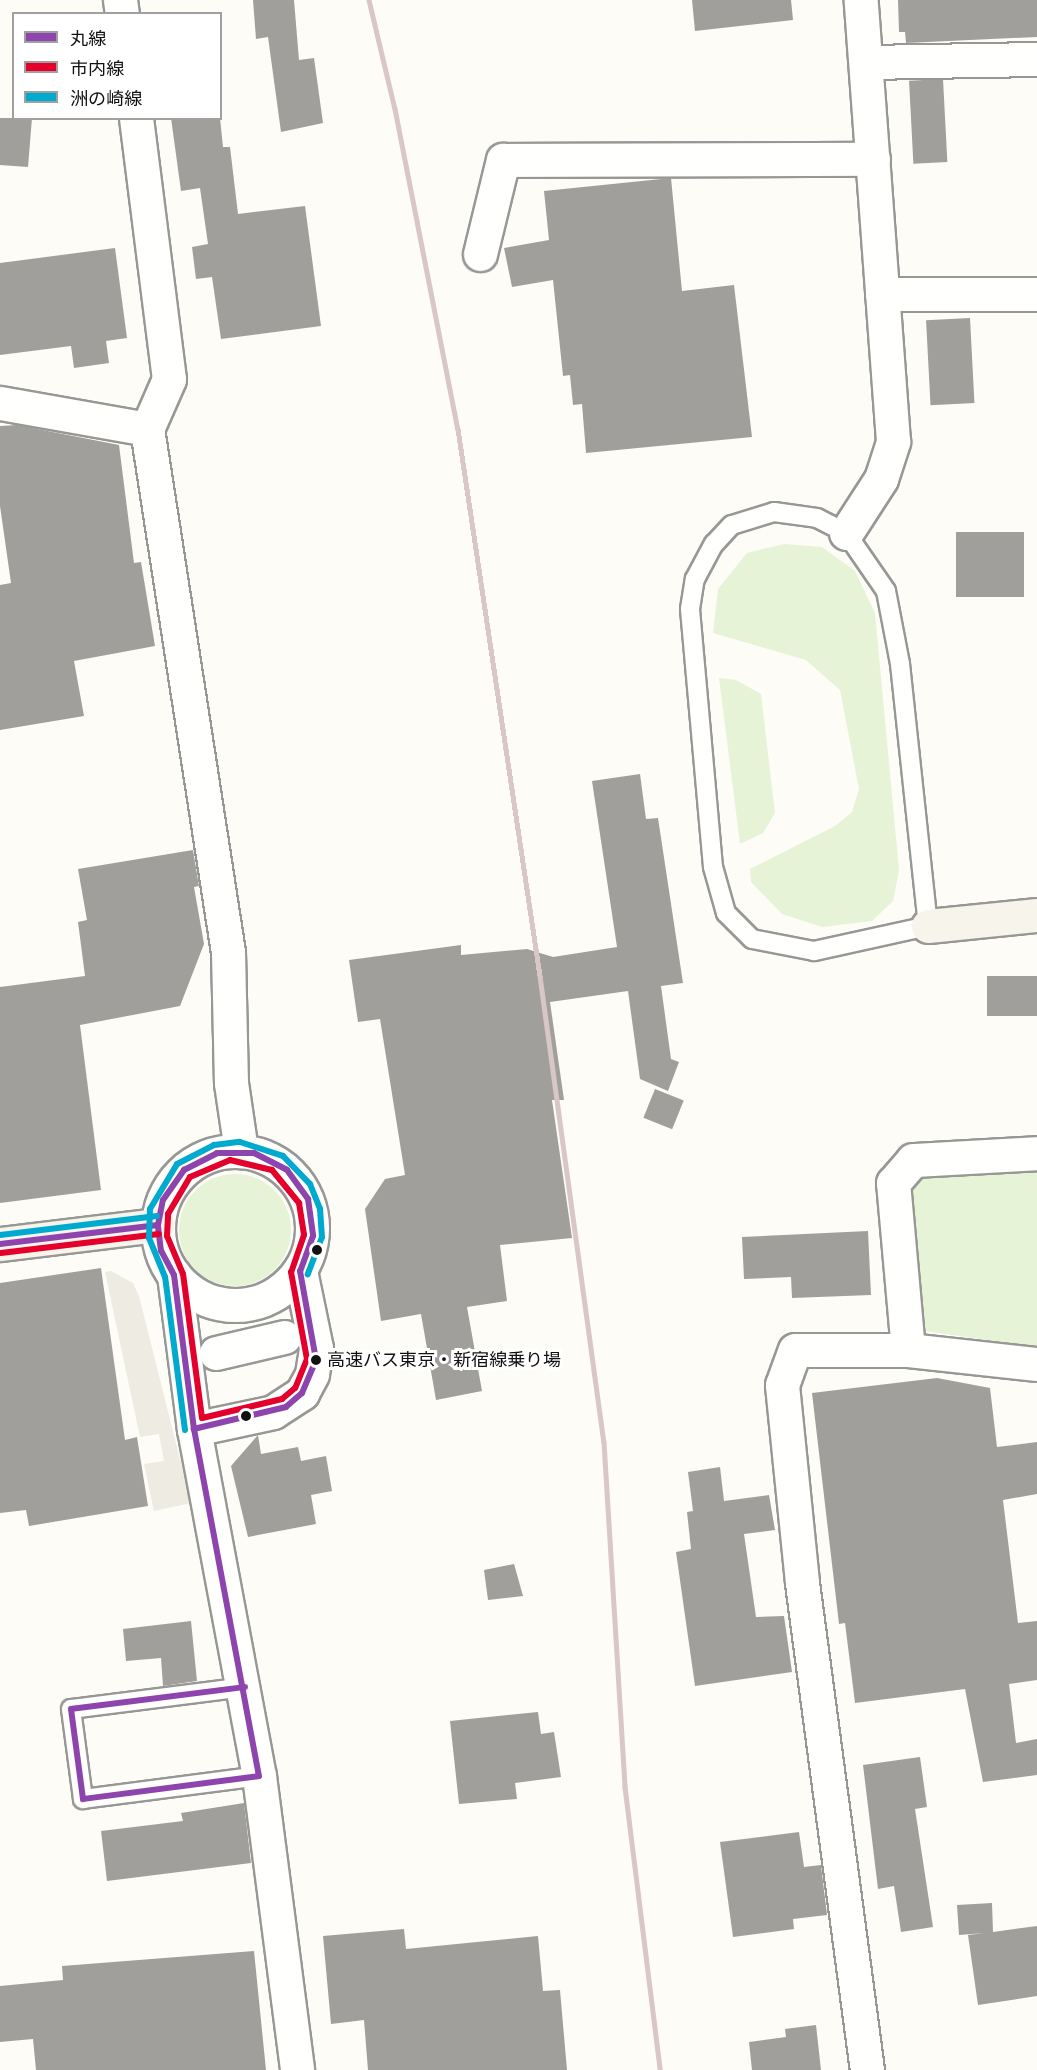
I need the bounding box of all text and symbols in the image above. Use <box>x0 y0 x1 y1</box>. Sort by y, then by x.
legend <box>12 12 222 120</box>
text: 丸線 <box>70 27 106 50</box>
text: 市内線 <box>70 57 124 80</box>
text: 洲の崎線 <box>70 87 142 110</box>
unlabelled marker <box>311 1244 323 1256</box>
place label: 高速バス東京・新宿線乗り場 <box>327 1349 561 1371</box>
marker: 高速バス東京・新宿線乗り場 <box>310 1354 322 1366</box>
unlabelled marker <box>240 1410 252 1422</box>

